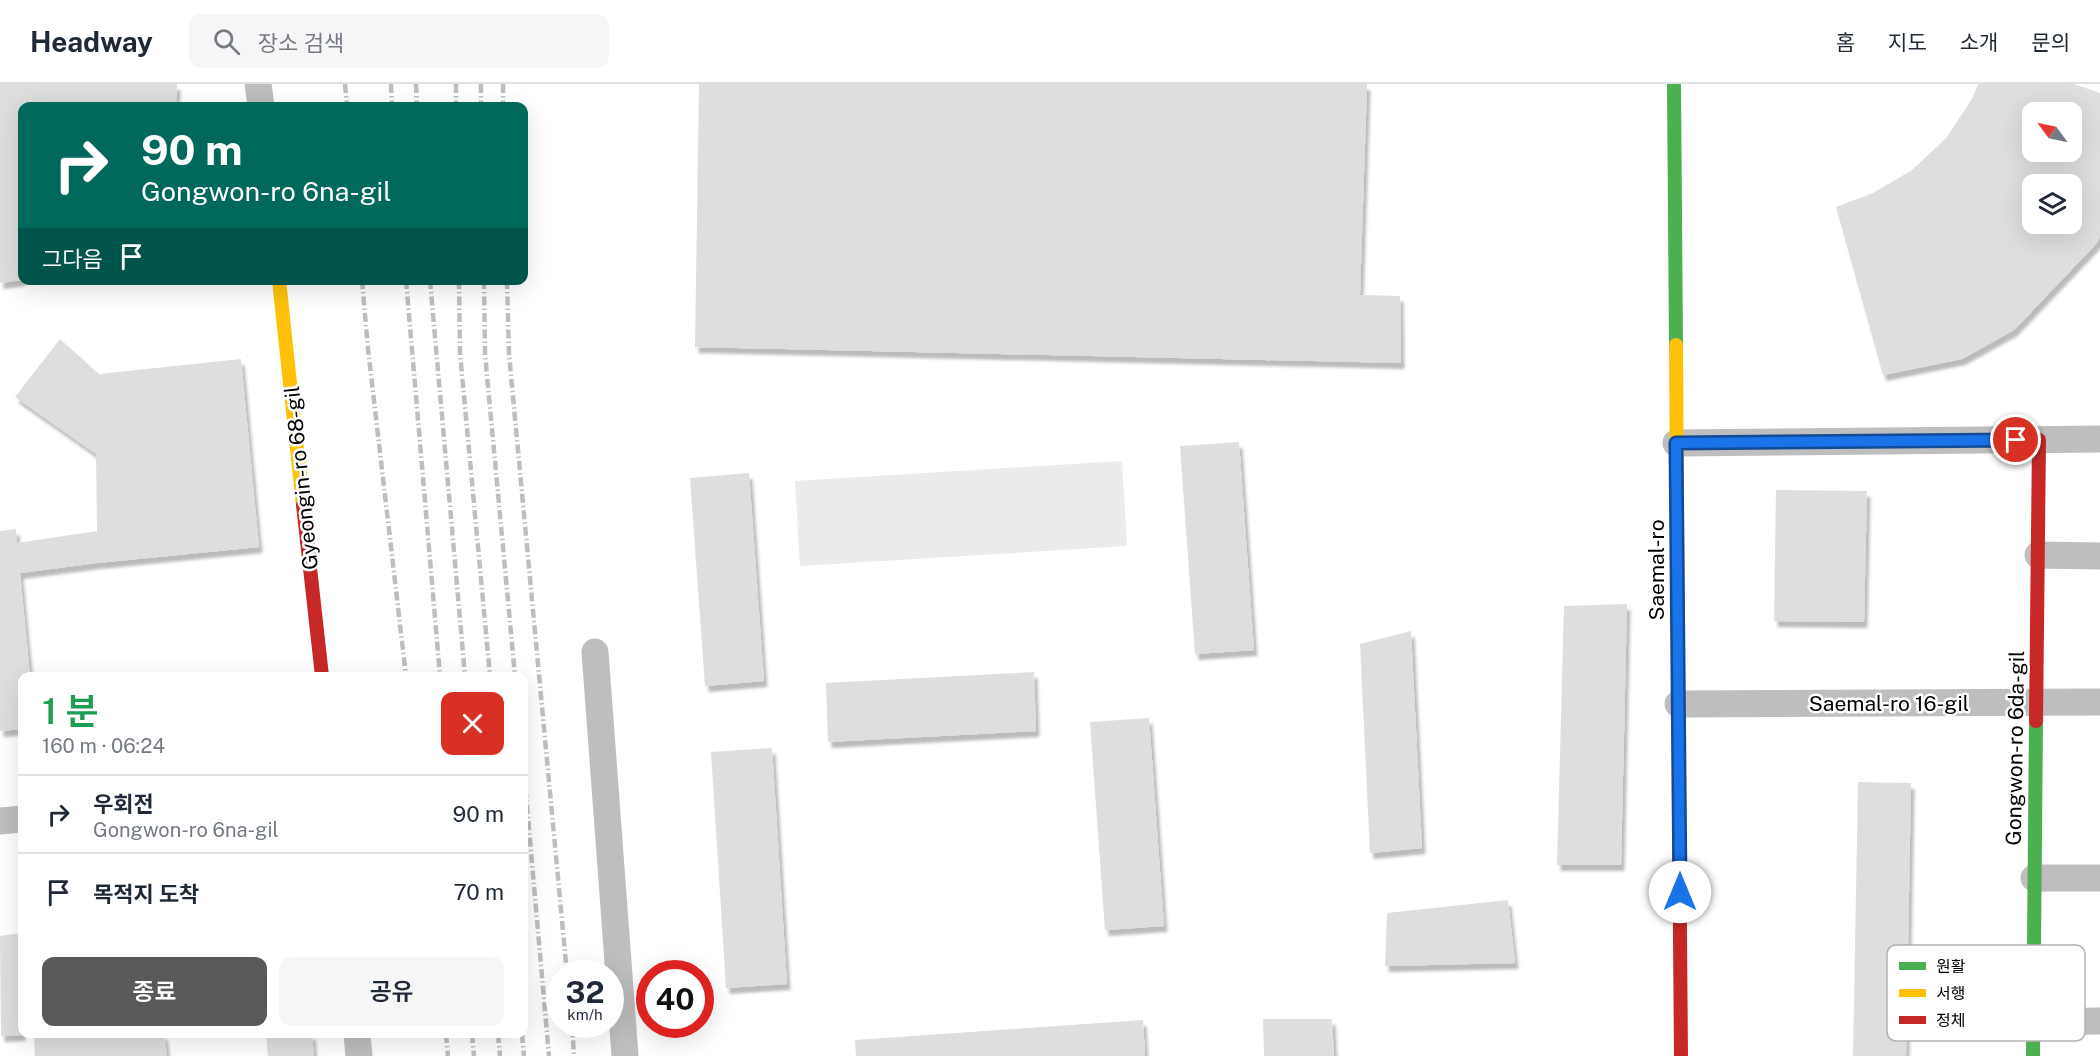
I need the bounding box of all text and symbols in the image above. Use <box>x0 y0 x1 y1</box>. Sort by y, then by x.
search box <box>189 14 609 68</box>
text: Headway <box>30 25 153 58</box>
icon: search <box>210 25 243 58</box>
text: 장소 검색 <box>258 30 344 56</box>
text: 홈 <box>1836 30 1855 55</box>
text: 지도 <box>1888 30 1927 55</box>
text: 소개 <box>1960 30 1998 55</box>
text: 문의 <box>2031 30 2070 55</box>
north arrow <box>2022 102 2082 162</box>
map controls <box>2022 102 2082 234</box>
text: 90 m <box>141 125 243 174</box>
icon: right <box>42 126 120 204</box>
button: layers <box>2022 174 2082 234</box>
text: Gongwon-ro 6na-gil <box>141 175 392 207</box>
icon: arrive <box>115 240 148 273</box>
text: 그다음 <box>42 246 103 272</box>
street label: Gyeongin-ro 68-gil <box>279 385 323 571</box>
pin <box>1990 414 2041 465</box>
icon: arrive <box>1999 423 2032 456</box>
street label: Saemal-ro <box>1644 519 1669 621</box>
street label: Gongwon-ro 6da-gil <box>2001 650 2029 846</box>
text: 1 분 <box>42 690 99 732</box>
street label: Saemal-ro 16-gil <box>1809 691 1969 716</box>
button: close <box>441 692 504 755</box>
text: 160 m · 06:24 <box>42 734 165 758</box>
text: 우회전 <box>93 791 154 817</box>
icon: right <box>42 798 75 831</box>
text: 90 m <box>453 801 504 827</box>
text: Gongwon-ro 6na-gil <box>93 818 279 842</box>
position arrow <box>1648 860 1712 924</box>
icon: arrive <box>42 876 75 909</box>
text: 70 m <box>453 879 504 905</box>
text: 목적지 도착 <box>93 881 199 907</box>
legend <box>1887 945 2085 1041</box>
button: 종료 <box>42 957 267 1026</box>
button: 공유 <box>279 957 504 1026</box>
text: 원활 <box>1936 957 1966 976</box>
speed limit sign: 40 <box>636 960 714 1038</box>
text: 32 <box>565 974 605 1010</box>
text: 서행 <box>1936 984 1965 1003</box>
text: km/h <box>567 1006 603 1023</box>
text: 정체 <box>1936 1011 1965 1030</box>

